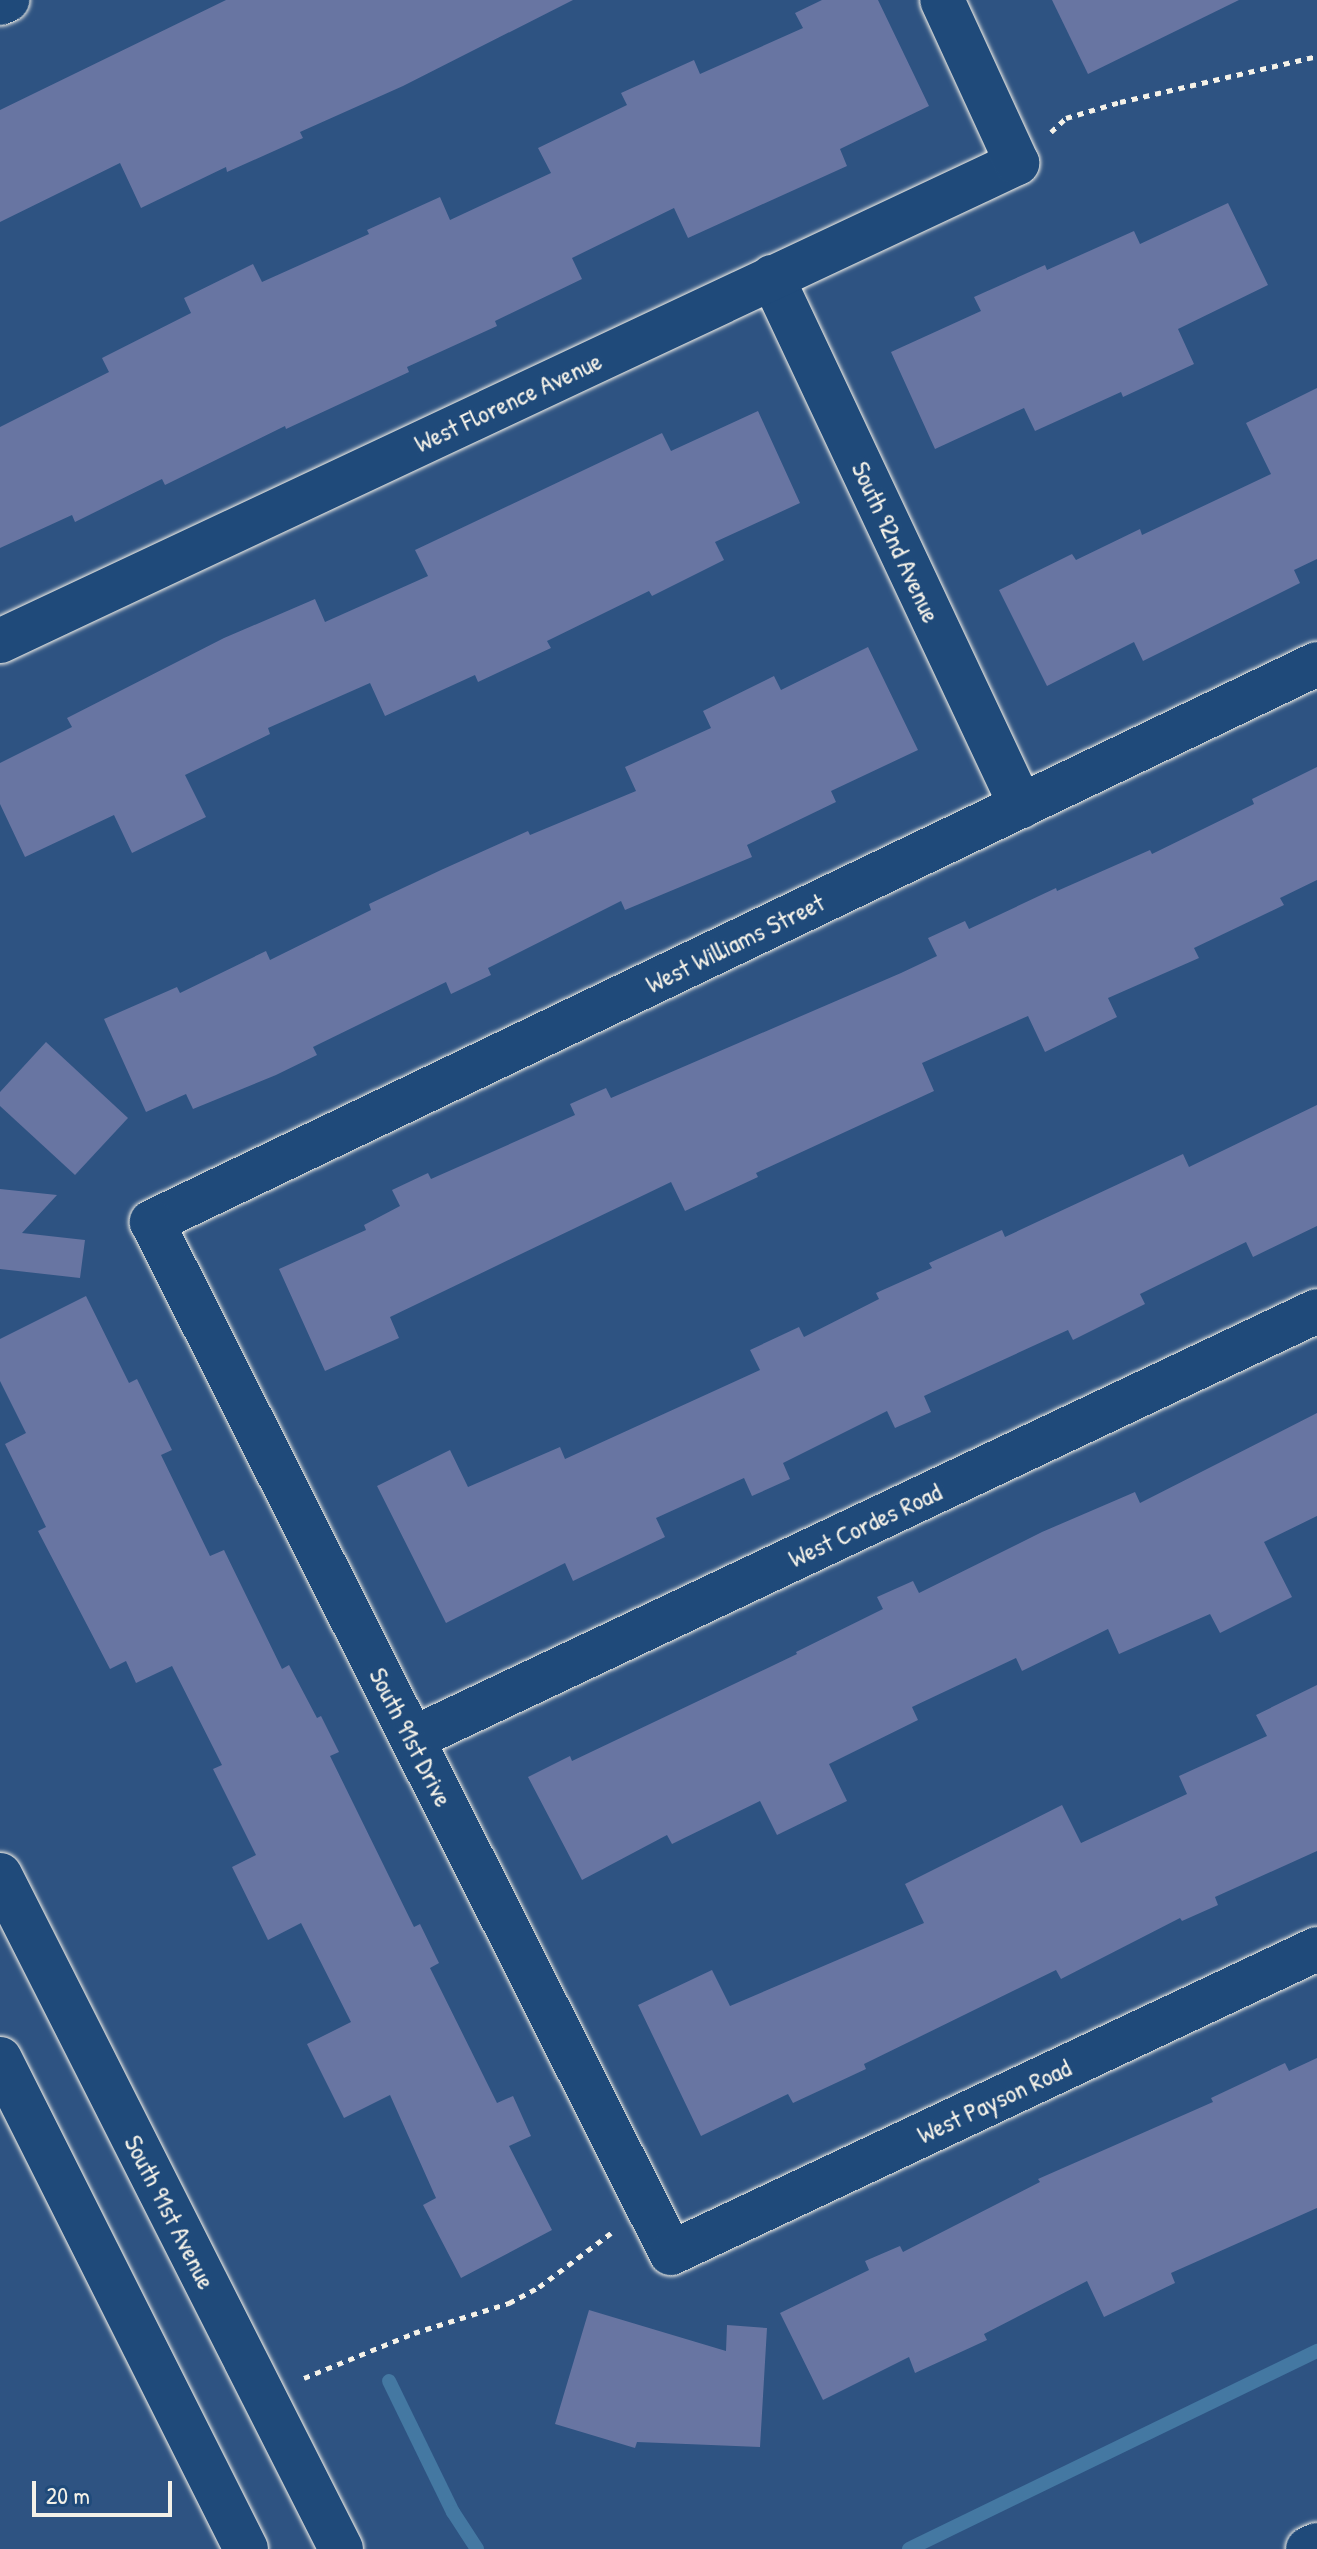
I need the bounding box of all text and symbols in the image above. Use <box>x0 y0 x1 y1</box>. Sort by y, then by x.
street label: West Florence Avenue <box>409 345 607 459</box>
street label: South 92nd Avenue <box>845 456 947 628</box>
street label: West Williams Street <box>641 886 829 1000</box>
street label: West Cordes Road <box>784 1476 946 1574</box>
street label: South 91st Drive <box>363 1662 459 1812</box>
street label: West Payson Road <box>912 2052 1076 2150</box>
street label: South 91st Avenue <box>118 2130 222 2294</box>
scale bar <box>36 2465 176 2515</box>
text: 20 m <box>46 2479 90 2511</box>

